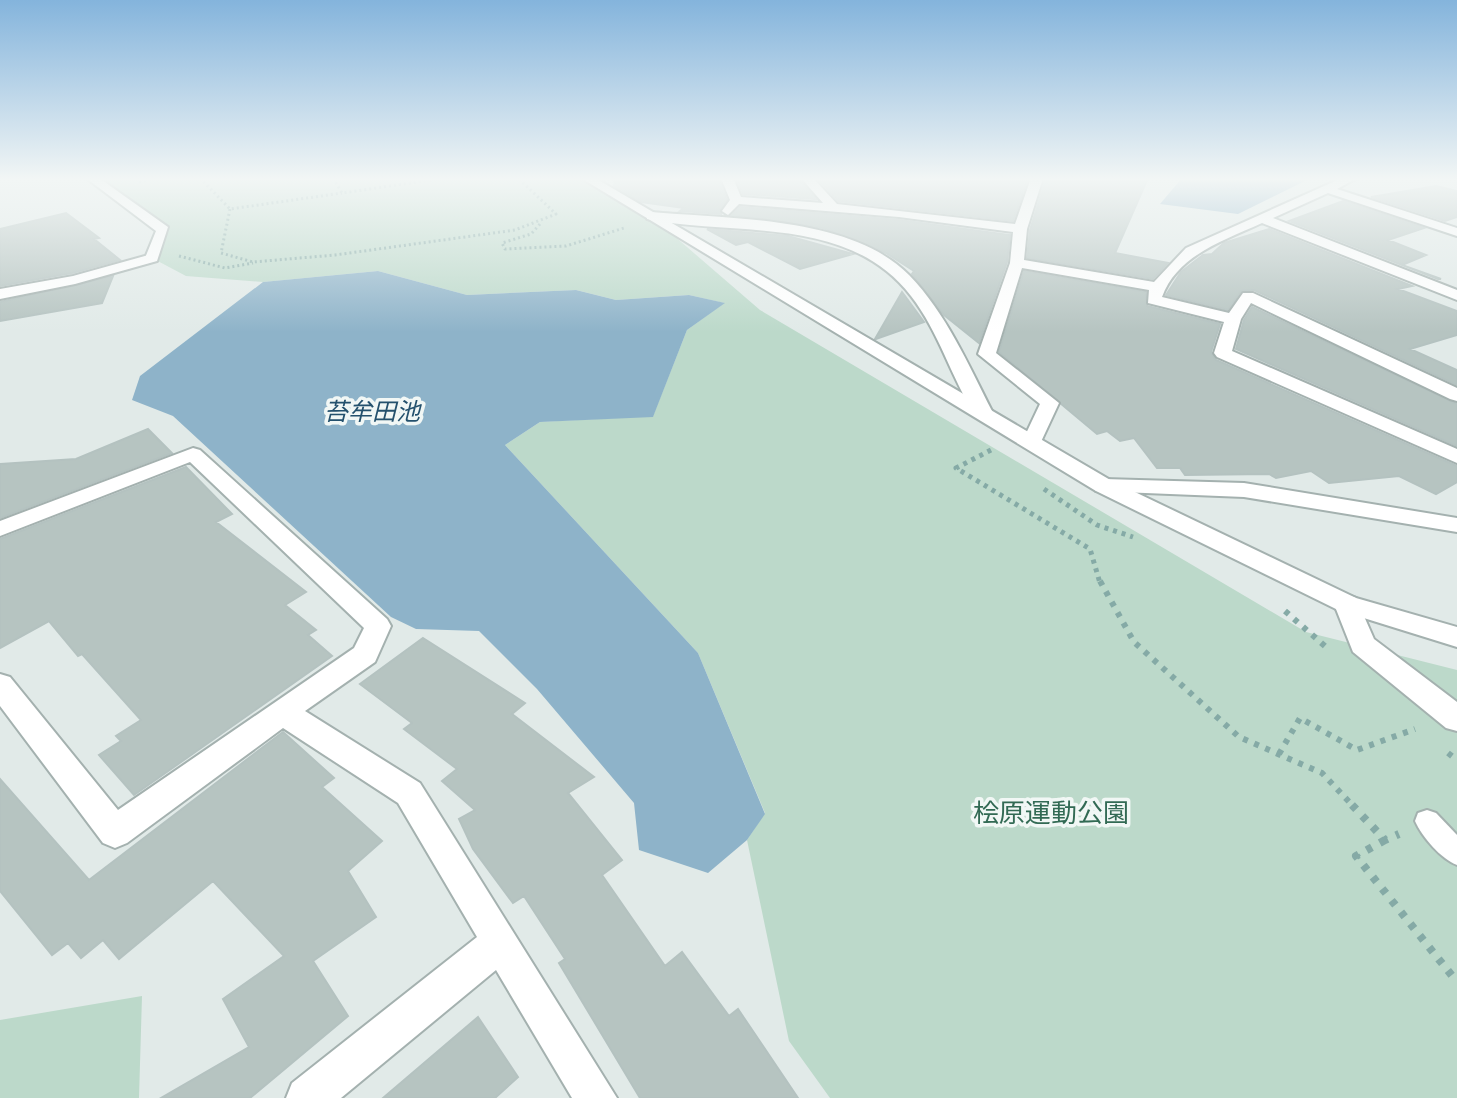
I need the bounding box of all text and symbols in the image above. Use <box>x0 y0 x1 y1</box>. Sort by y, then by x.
water label: 苔牟田池 <box>324 394 422 429</box>
park label: 桧原運動公園 <box>973 794 1129 832</box>

